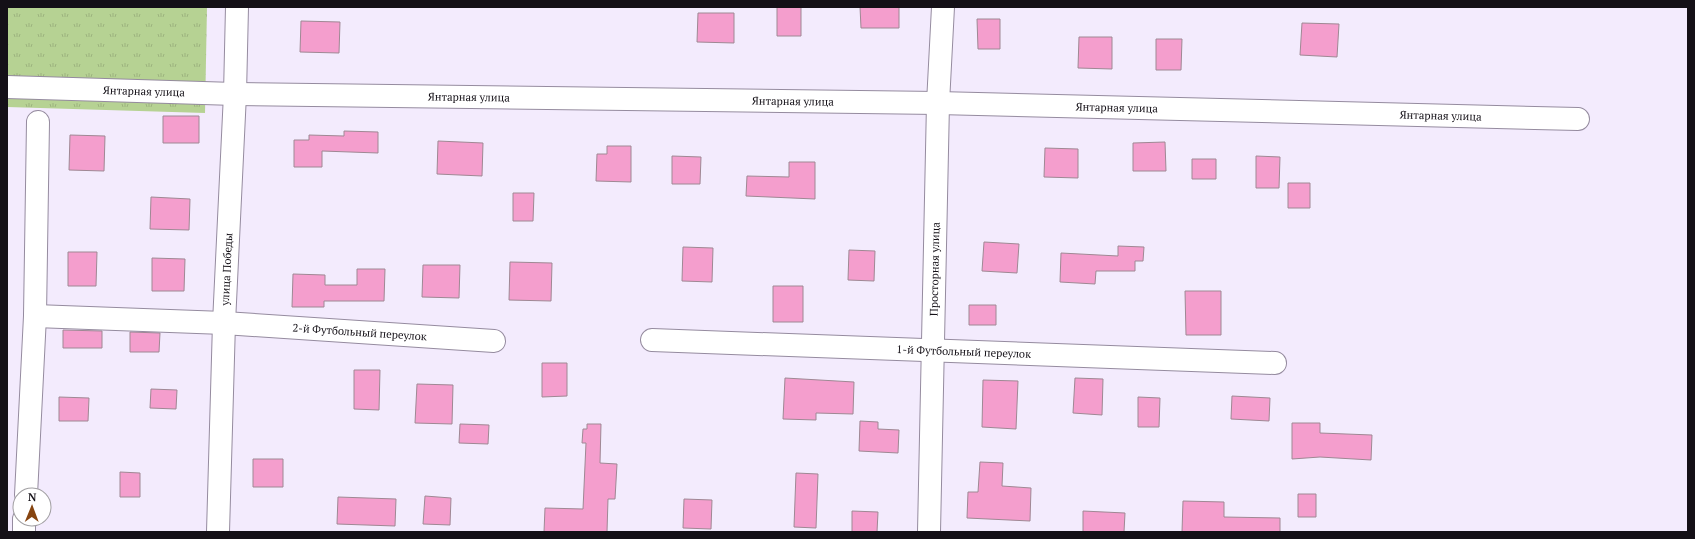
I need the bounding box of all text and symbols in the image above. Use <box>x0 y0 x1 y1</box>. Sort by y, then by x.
street label: Янтарная улица <box>103 83 186 99</box>
street label: Янтарная улица <box>428 89 510 105</box>
street label: Янтарная улица <box>752 94 834 109</box>
street label: Янтарная улица <box>1076 99 1158 116</box>
street label: Янтарная улица <box>1399 108 1482 124</box>
street label: Просторная улица <box>927 221 943 316</box>
street label: улица Победы <box>218 232 235 307</box>
street label: 2-й Футбольный переулок <box>292 321 427 344</box>
street label: 1-й Футбольный переулок <box>896 342 1031 361</box>
north arrow <box>12 487 52 527</box>
text: N <box>28 490 37 504</box>

